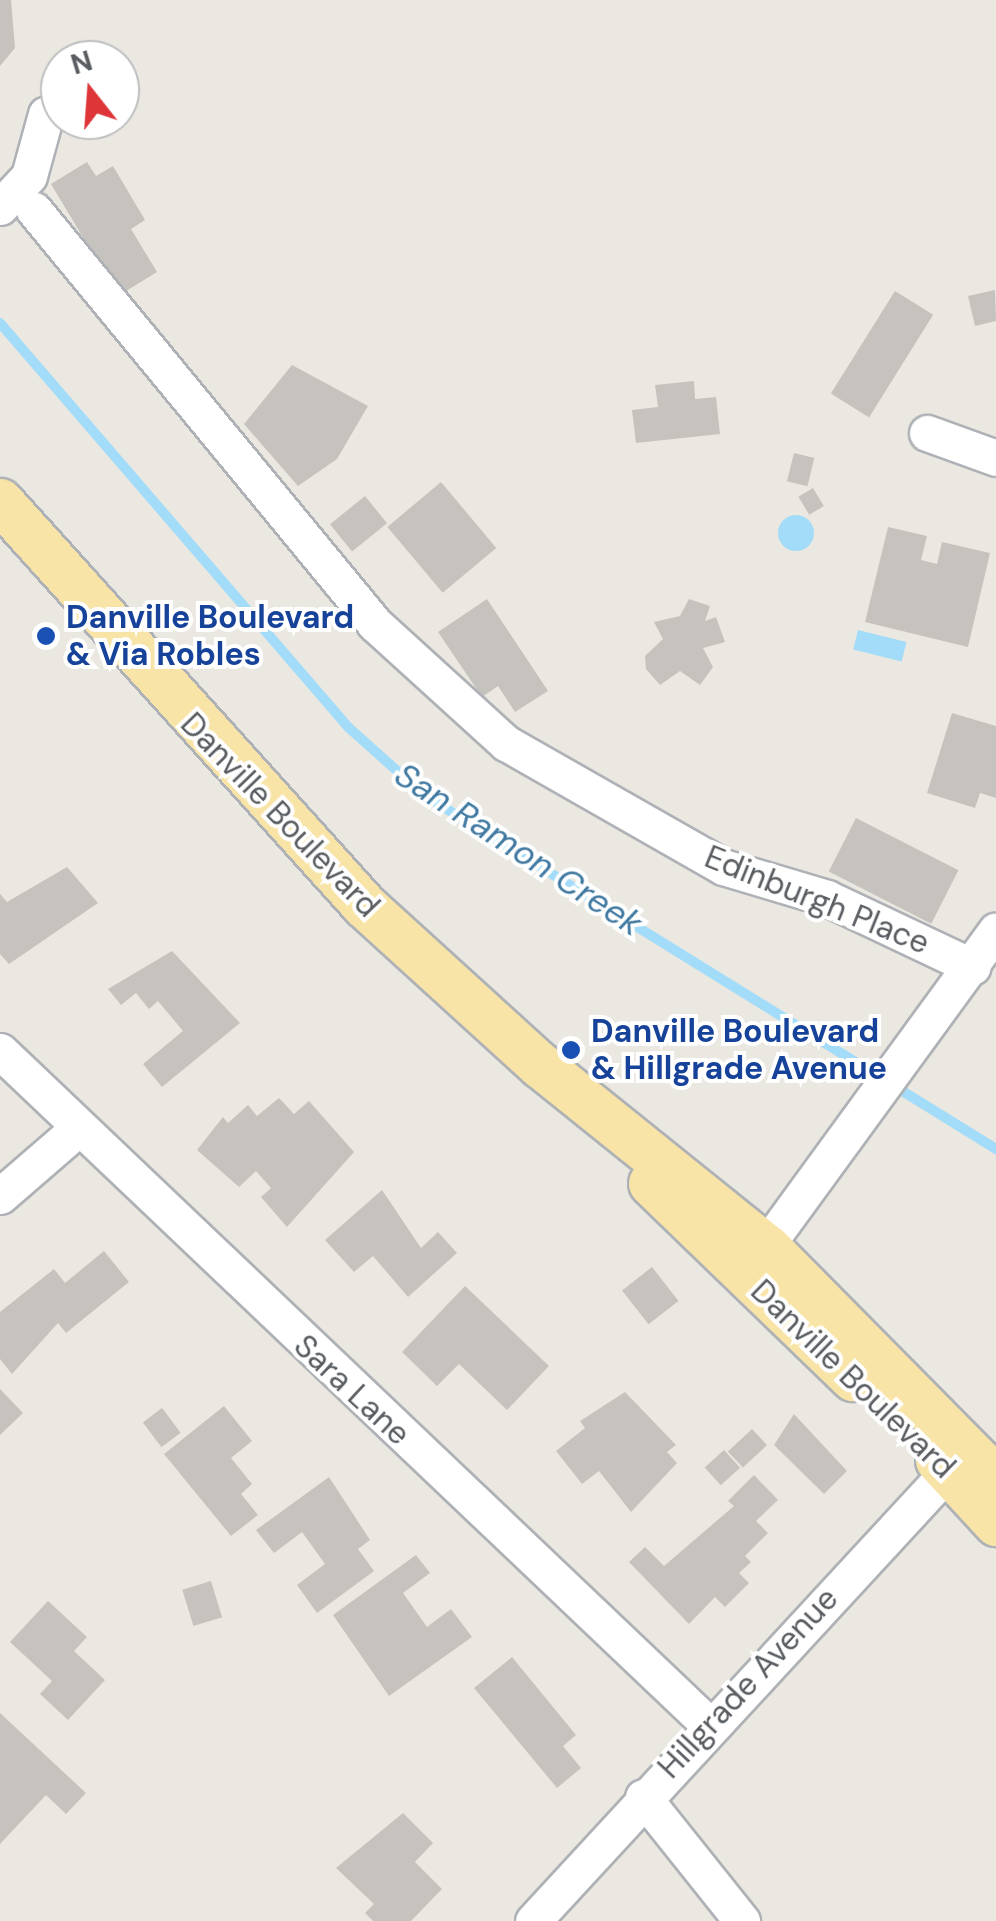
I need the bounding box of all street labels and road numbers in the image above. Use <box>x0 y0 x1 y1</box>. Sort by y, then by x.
street label: Danville Boulevard <box>173 705 387 925</box>
street label: Edinburgh Place <box>699 838 935 962</box>
street label: Danville Boulevard <box>743 1272 963 1486</box>
street label: Sara Lane <box>286 1327 418 1453</box>
street label: Hillgrade Avenue <box>650 1580 846 1786</box>

